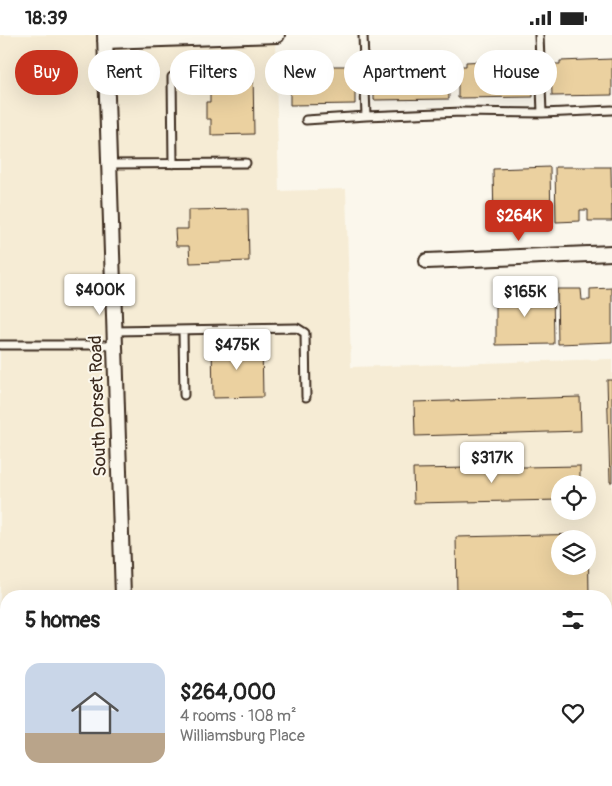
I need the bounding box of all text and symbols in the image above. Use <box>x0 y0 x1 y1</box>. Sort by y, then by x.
text: 18:39 <box>25 6 67 30</box>
chip: Buy <box>15 50 78 95</box>
chip: Rent <box>88 50 160 95</box>
chip: Filters <box>170 50 255 95</box>
chip: New <box>265 50 334 95</box>
chip: Apartment <box>344 50 464 95</box>
chip: House <box>474 50 557 95</box>
pin: $264K <box>484 199 554 242</box>
text: $264K <box>496 206 542 226</box>
pin: $400K <box>65 273 135 316</box>
pin: $165K <box>490 275 560 318</box>
text: $400K <box>75 280 125 300</box>
text: $165K <box>504 282 546 302</box>
pin: $475K <box>202 329 272 371</box>
street label: South Dorset Road <box>84 335 112 477</box>
text: $475K <box>215 335 259 355</box>
pin: $317K <box>457 441 527 484</box>
text: $317K <box>471 448 513 468</box>
map controls <box>551 475 596 575</box>
button: locate <box>551 475 596 520</box>
button: layers <box>551 530 596 575</box>
icon: filters <box>559 606 587 634</box>
text: 5 homes <box>25 607 100 634</box>
text: $264,000 <box>180 679 276 706</box>
icon: home <box>65 683 125 743</box>
icon: heart <box>559 699 587 727</box>
text: 4 rooms · 108 m² <box>180 706 297 726</box>
text: Williamsburg Place <box>180 726 305 746</box>

